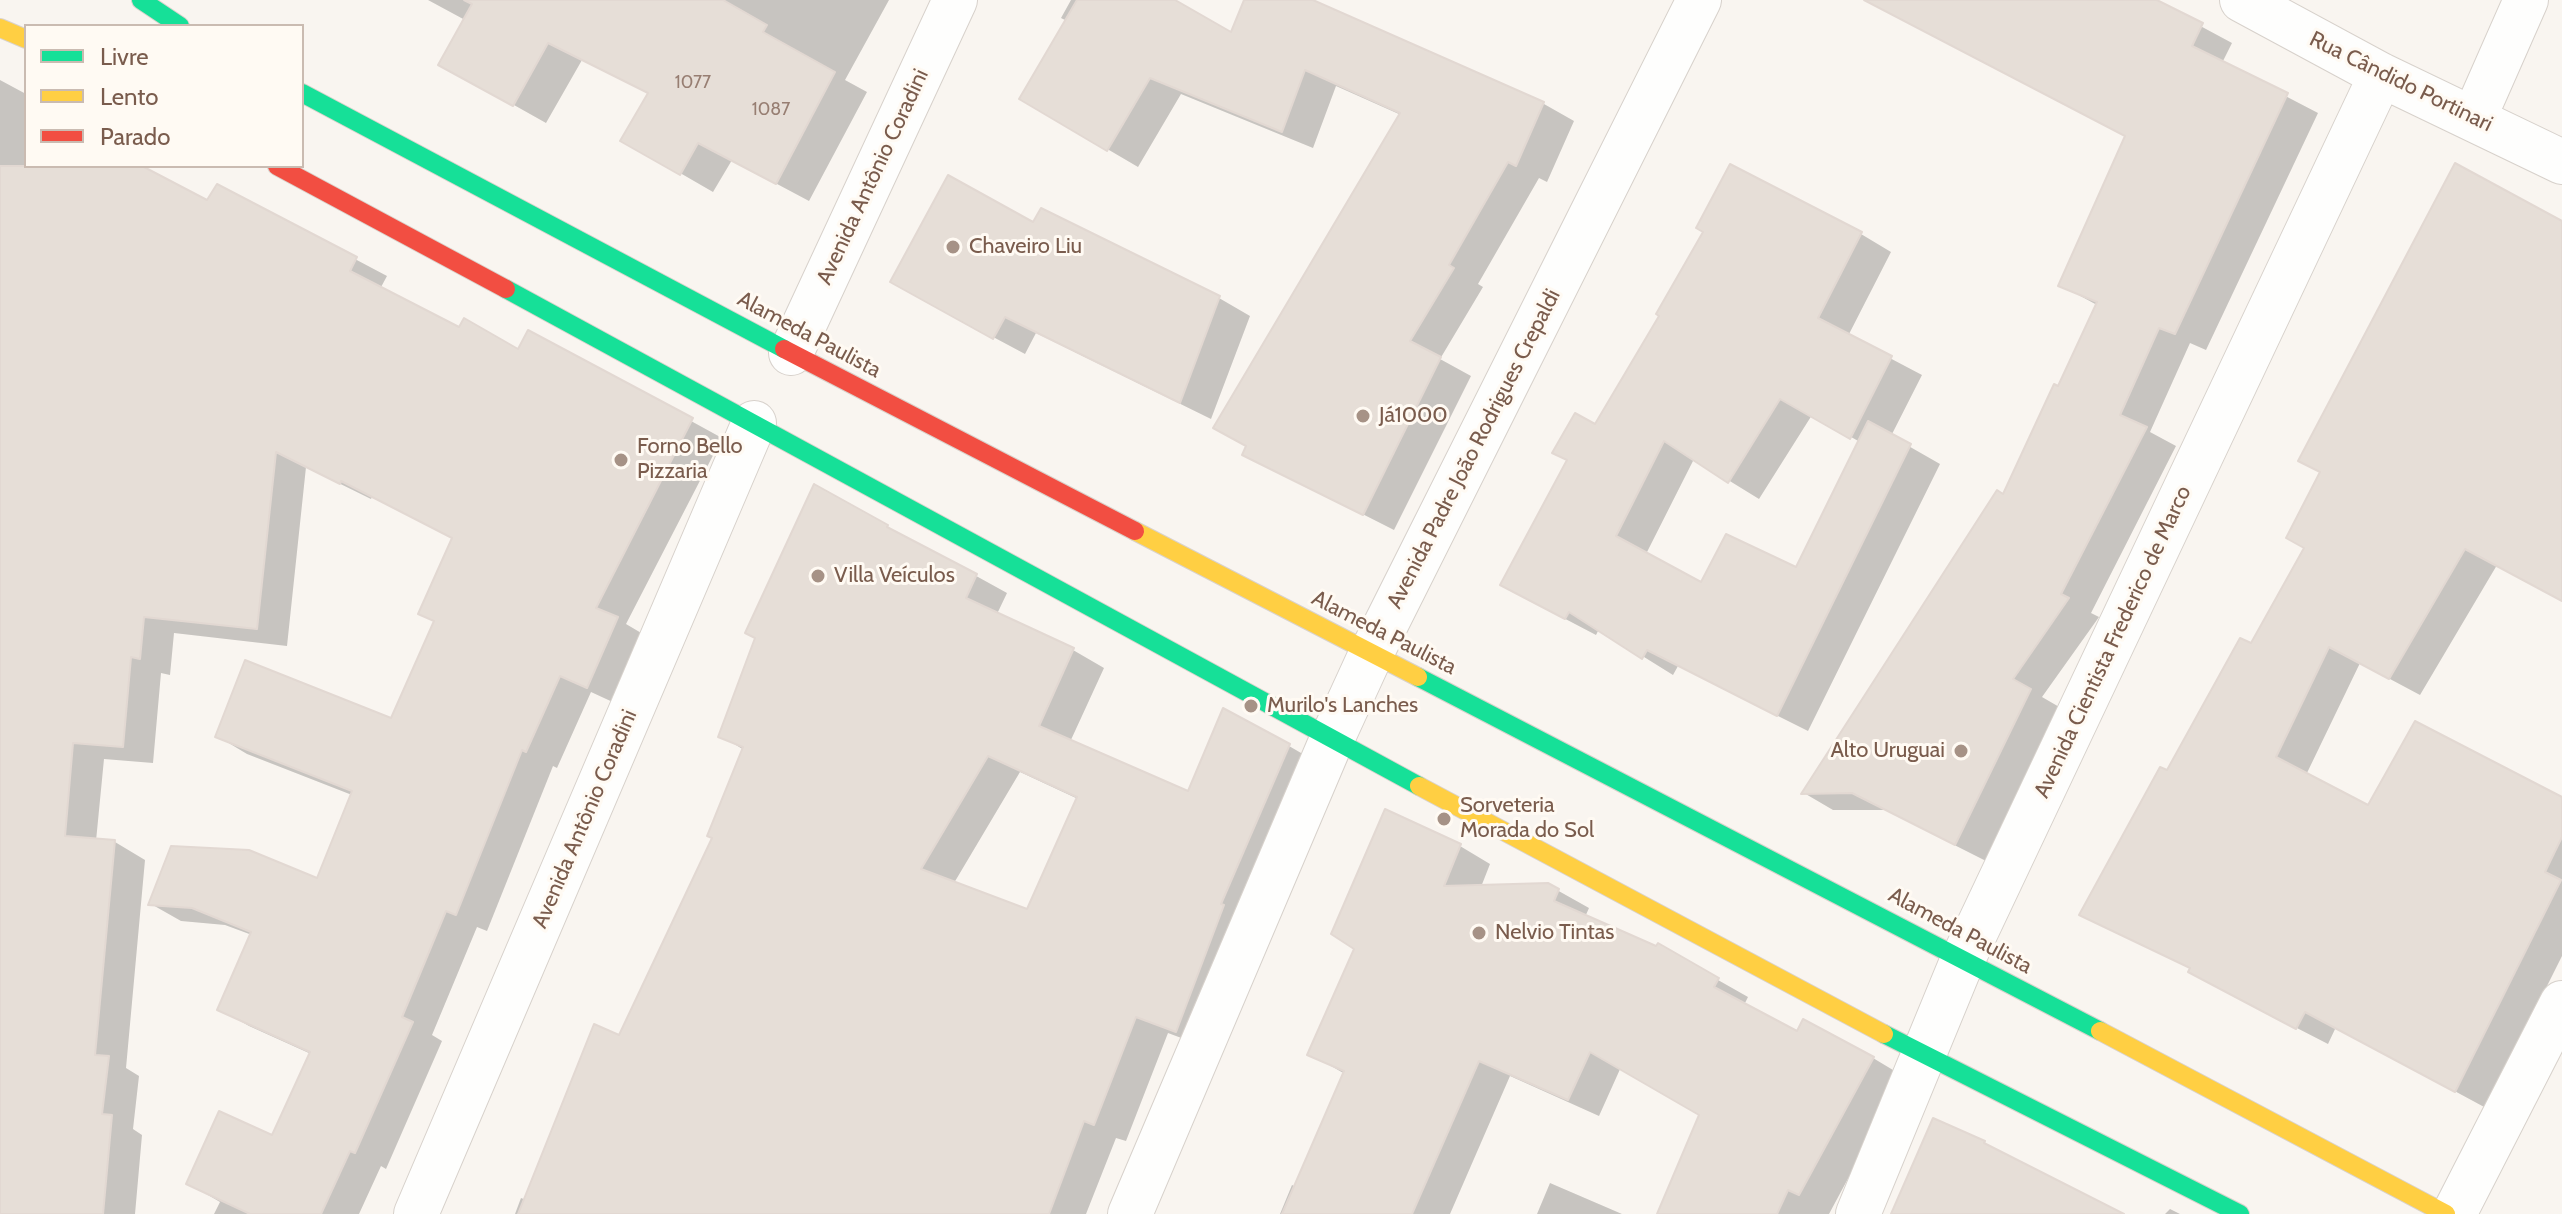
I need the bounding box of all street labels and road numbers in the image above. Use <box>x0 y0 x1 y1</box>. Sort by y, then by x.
street label: Rua Cândido Portinari <box>2305 26 2497 138</box>
street label: Avenida Antônio Coradini <box>811 65 935 289</box>
street label: Avenida Padre João Rodrigues Crepaldi <box>1382 285 1566 613</box>
street label: Alameda Paulista <box>733 286 885 384</box>
street label: Avenida Cientista Frederico de Marco <box>2029 482 2197 802</box>
street label: Alameda Paulista <box>1307 585 1461 681</box>
street label: Avenida Antônio Coradini <box>527 706 643 932</box>
street label: Alameda Paulista <box>1884 882 2036 980</box>

